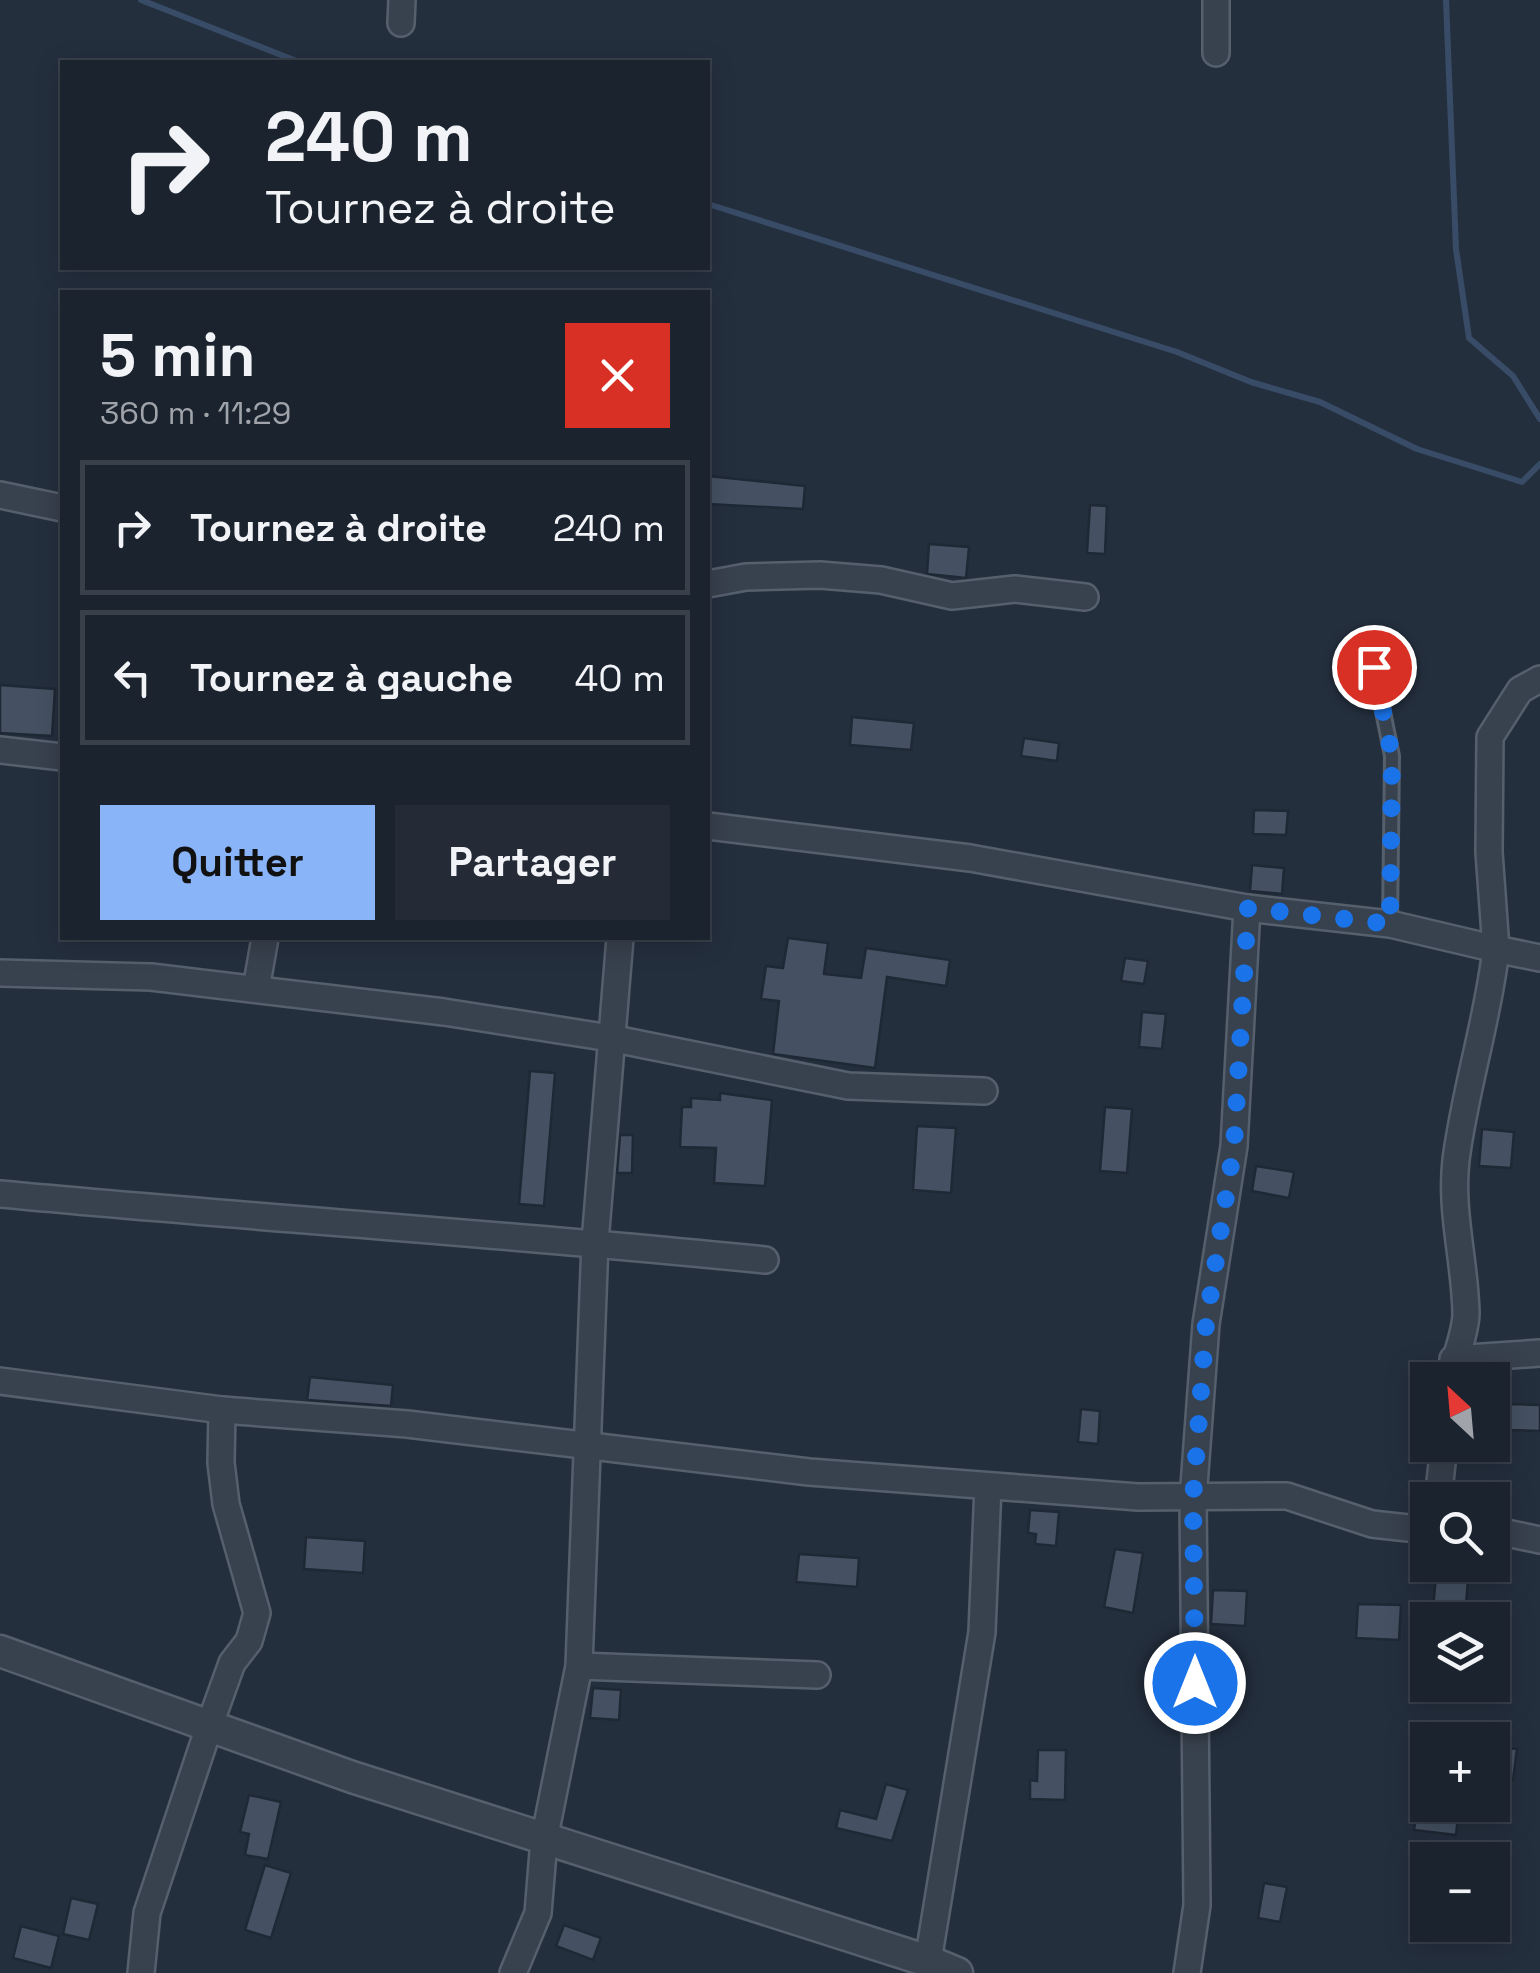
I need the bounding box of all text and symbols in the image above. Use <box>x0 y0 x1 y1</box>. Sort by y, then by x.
text: 240 m <box>265 92 473 181</box>
icon: right <box>100 100 230 230</box>
text: Tournez à droite <box>265 179 616 236</box>
text: 5 min <box>100 317 255 394</box>
button: close <box>565 323 670 428</box>
text: 360 m · 11:29 <box>100 393 291 433</box>
icon: right <box>105 500 160 555</box>
text: Tournez à droite <box>190 504 487 552</box>
text: 240 m <box>553 504 665 552</box>
pin <box>1332 625 1417 710</box>
icon: arrive <box>1347 640 1402 695</box>
icon: left <box>105 650 160 705</box>
text: Tournez à gauche <box>190 654 513 702</box>
text: 40 m <box>574 654 665 702</box>
button: Quitter <box>100 805 375 920</box>
button: Partager <box>395 805 670 920</box>
north arrow <box>1410 1362 1510 1462</box>
map controls <box>1410 1362 1510 1942</box>
button: search <box>1410 1482 1510 1582</box>
button: layers <box>1410 1602 1510 1702</box>
position arrow <box>1143 1631 1247 1735</box>
button: + <box>1410 1722 1510 1822</box>
button: − <box>1410 1842 1510 1942</box>

